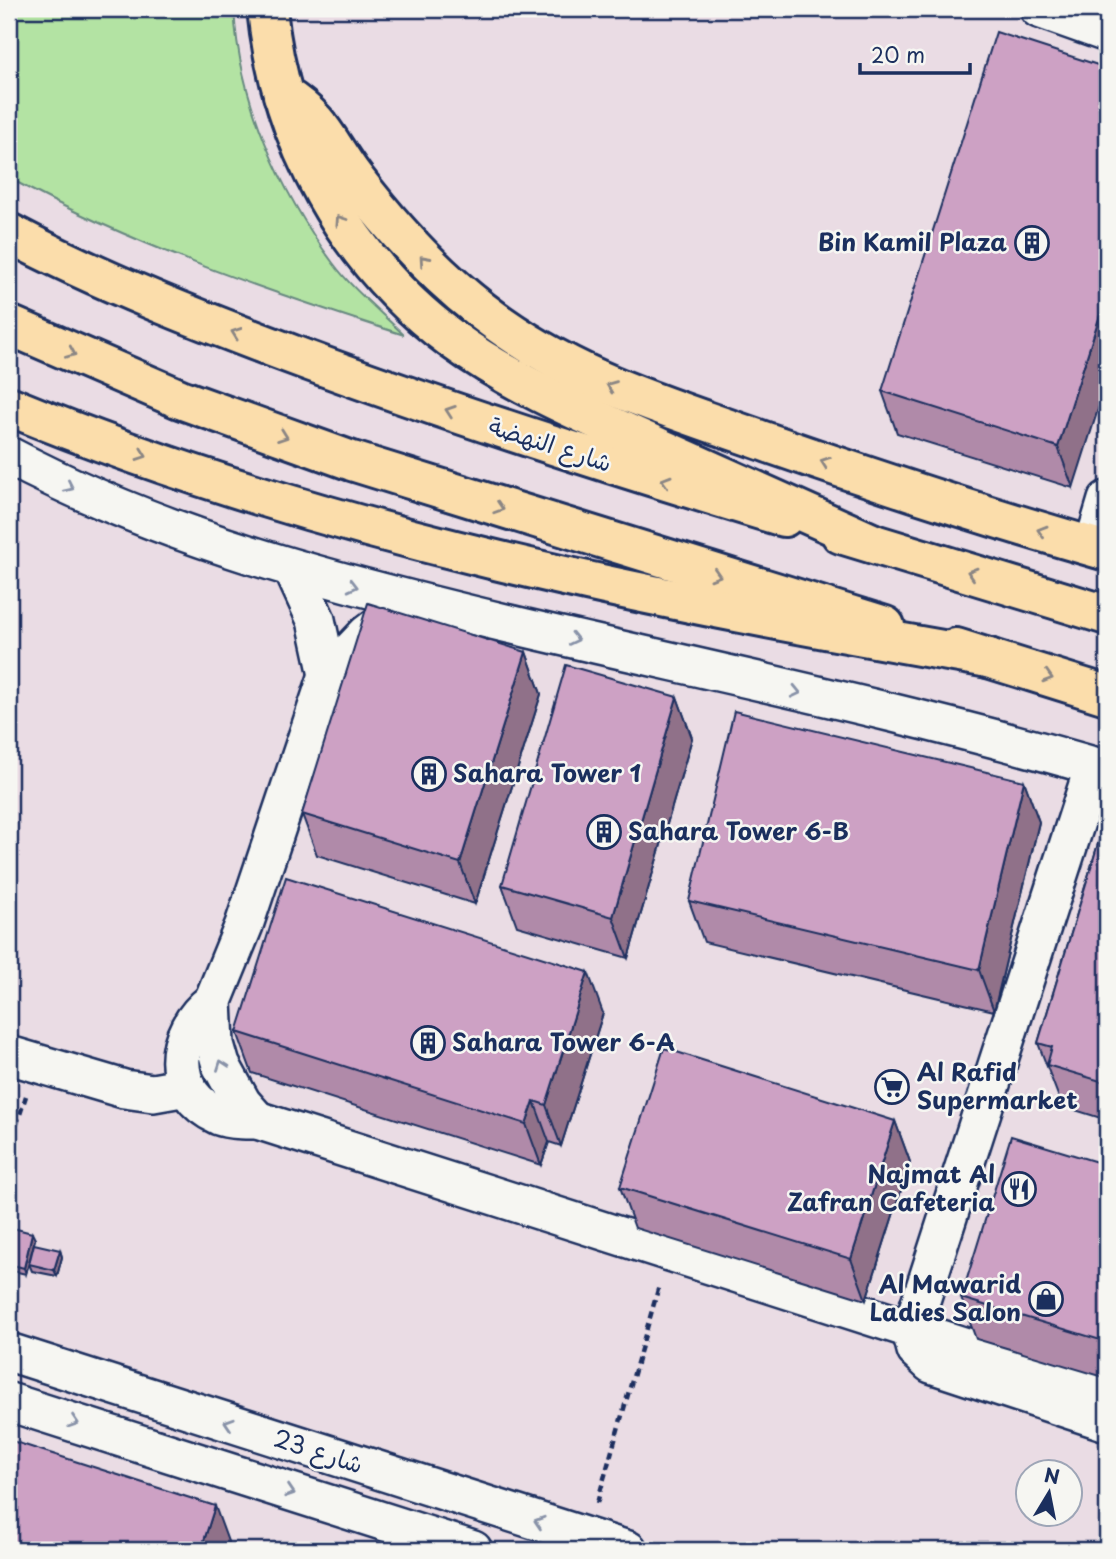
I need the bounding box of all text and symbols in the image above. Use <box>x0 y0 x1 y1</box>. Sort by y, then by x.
scale bar <box>860 32 971 76</box>
text: 20 m <box>871 38 925 70</box>
one-way arrow <box>336 215 348 228</box>
place label: Bin Kamil Plaza <box>818 223 1007 259</box>
building icon: Bin Kamil Plaza <box>1013 224 1051 262</box>
one-way arrow <box>419 255 432 268</box>
one-way arrow <box>230 328 242 342</box>
one-way arrow <box>64 345 76 359</box>
one-way arrow <box>606 381 618 395</box>
one-way arrow <box>444 405 456 419</box>
street label: شارع النهضة <box>484 406 617 481</box>
one-way arrow <box>276 428 288 442</box>
one-way arrow <box>135 446 147 460</box>
one-way arrow <box>820 456 832 470</box>
one-way arrow <box>660 475 672 490</box>
one-way arrow <box>62 479 74 493</box>
one-way arrow <box>492 499 504 514</box>
one-way arrow <box>1036 525 1048 540</box>
one-way arrow <box>710 566 722 581</box>
one-way arrow <box>966 567 978 582</box>
one-way arrow <box>347 578 359 592</box>
one-way arrow <box>568 631 580 645</box>
one-way arrow <box>1042 668 1054 683</box>
one-way arrow <box>789 684 801 698</box>
place label: Sahara Tower 1 <box>453 754 641 790</box>
building icon: Sahara Tower 1 <box>410 755 448 793</box>
place label: Sahara Tower 6-B <box>628 812 849 848</box>
building icon: Sahara Tower 6-B <box>585 813 623 851</box>
place label: Sahara Tower 6-A <box>452 1023 675 1059</box>
building icon: Sahara Tower 6-A <box>409 1024 447 1062</box>
place label: Al Rafid Supermarket <box>917 1053 1078 1117</box>
one-way arrow <box>216 1060 230 1072</box>
supermarket icon: Al Rafid Supermarket <box>873 1068 911 1106</box>
place label: Najmat Al Zafran Cafeteria <box>787 1155 995 1219</box>
restaurant icon: Najmat Al Zafran Cafeteria <box>1000 1170 1038 1208</box>
place label: Al Mawarid Ladies Salon <box>869 1265 1021 1329</box>
shop icon: Al Mawarid Ladies Salon <box>1027 1280 1065 1318</box>
one-way arrow <box>67 1414 79 1429</box>
one-way arrow <box>223 1417 236 1431</box>
street label: شارع 23 <box>269 1419 368 1482</box>
north arrow <box>1014 1458 1084 1528</box>
text: N <box>1042 1460 1062 1490</box>
one-way arrow <box>284 1484 296 1498</box>
one-way arrow <box>533 1516 545 1531</box>

